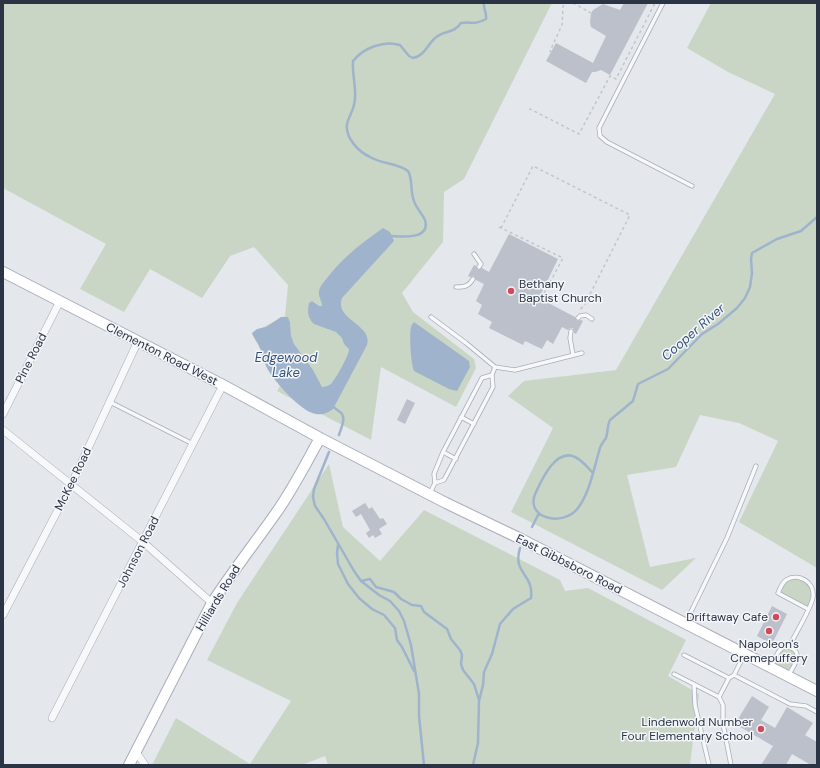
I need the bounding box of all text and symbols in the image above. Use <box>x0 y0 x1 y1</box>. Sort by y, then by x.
place label: Bethany Baptist Church <box>519 276 602 306</box>
marker: Bethany Baptist Church <box>506 286 516 296</box>
water label: Cooper River <box>658 299 729 364</box>
street label: Clementon Road West <box>103 319 221 389</box>
street label: Pine Road <box>11 330 51 386</box>
water label: Edgewood Lake <box>255 349 318 381</box>
street label: McKee Road <box>51 445 95 513</box>
street label: Johnson Road <box>113 514 163 590</box>
street label: East Gibbsboro Road <box>513 530 625 598</box>
street label: Hilliards Road <box>192 562 244 634</box>
place label: Driftaway Cafe <box>686 609 768 625</box>
marker: Driftaway Cafe <box>771 612 781 622</box>
marker: Napoleon's Cremepuffery <box>764 626 774 636</box>
place label: Napoleon's Cremepuffery <box>730 636 808 666</box>
place label: Lindenwold Number Four Elementary School <box>621 714 754 744</box>
marker: Lindenwold Number Four Elementary School <box>756 724 766 734</box>

